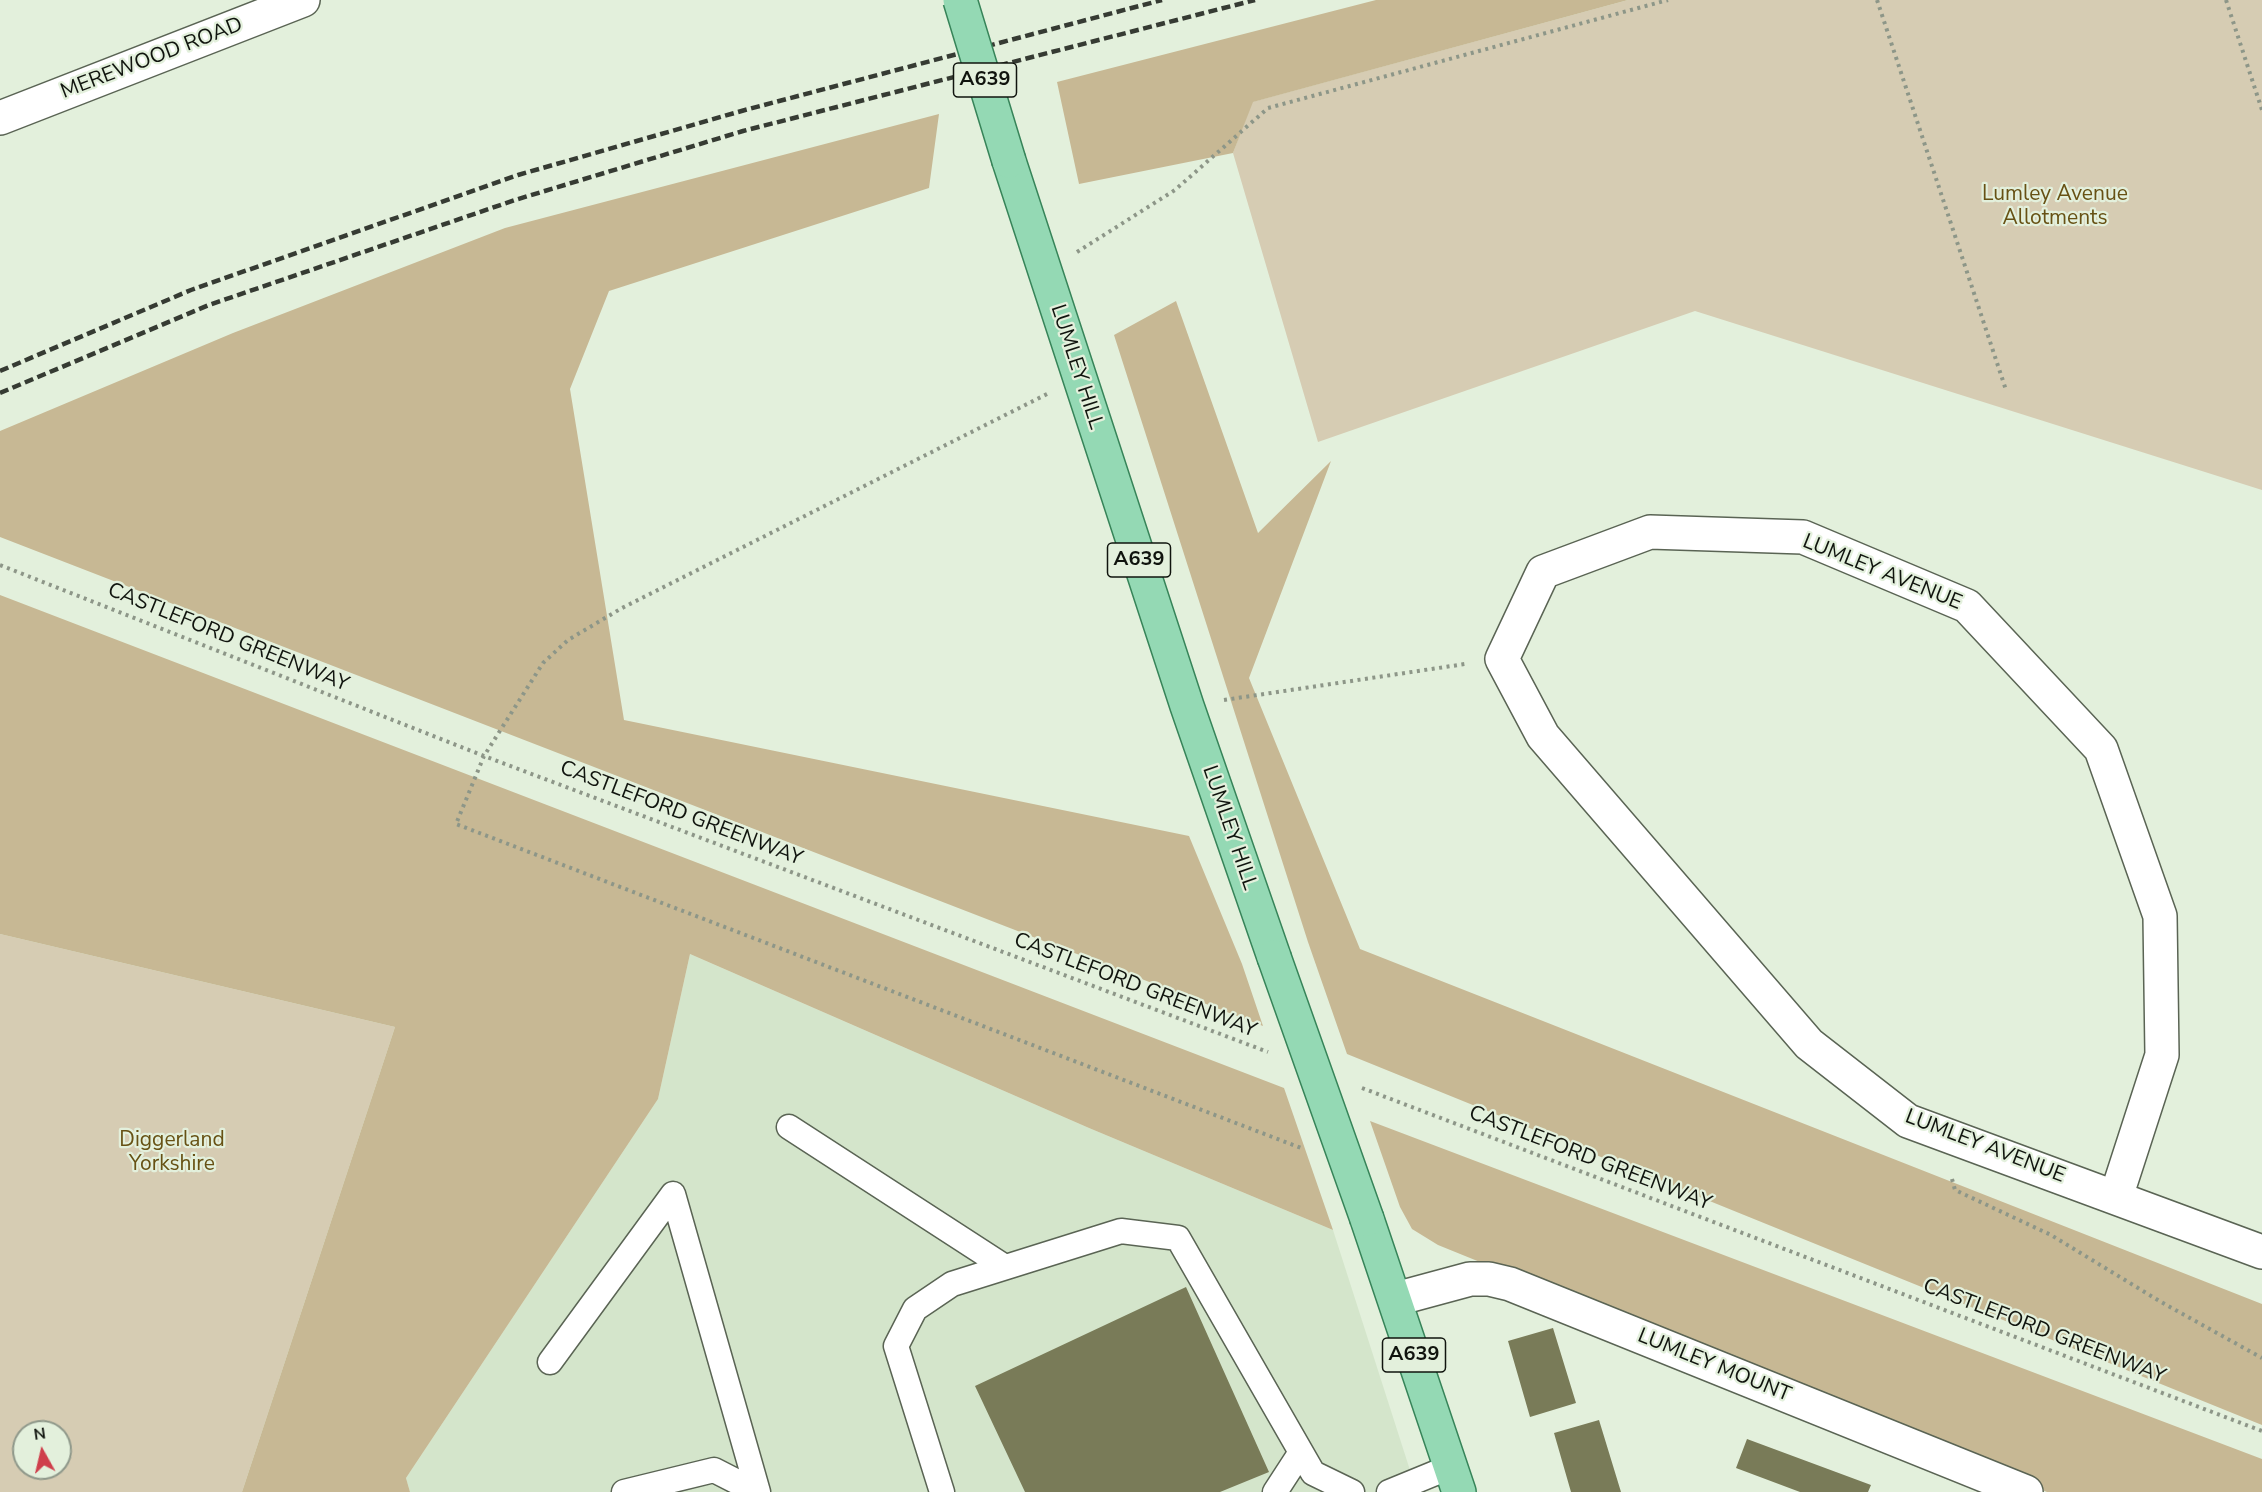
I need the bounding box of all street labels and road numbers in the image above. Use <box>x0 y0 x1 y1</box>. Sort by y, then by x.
street label: MEREWOOD ROAD <box>57 13 247 105</box>
road number: A639 <box>954 63 1016 97</box>
street label: LUMLEY HILL <box>1044 301 1108 433</box>
street label: LUMLEY AVENUE <box>1799 530 1965 616</box>
road number: A639 <box>1108 543 1170 577</box>
street label: CASTLEFORD GREENWAY <box>104 578 352 698</box>
street label: CASTLEFORD GREENWAY <box>556 756 806 872</box>
street label: LUMLEY HILL <box>1196 763 1262 893</box>
street label: CASTLEFORD GREENWAY <box>1010 928 1260 1044</box>
street label: CASTLEFORD GREENWAY <box>1465 1101 1715 1217</box>
street label: LUMLEY AVENUE <box>1901 1105 2069 1189</box>
street label: CASTLEFORD GREENWAY <box>1919 1274 2169 1390</box>
street label: LUMLEY MOUNT <box>1634 1324 1794 1408</box>
road number: A639 <box>1382 1338 1446 1372</box>

